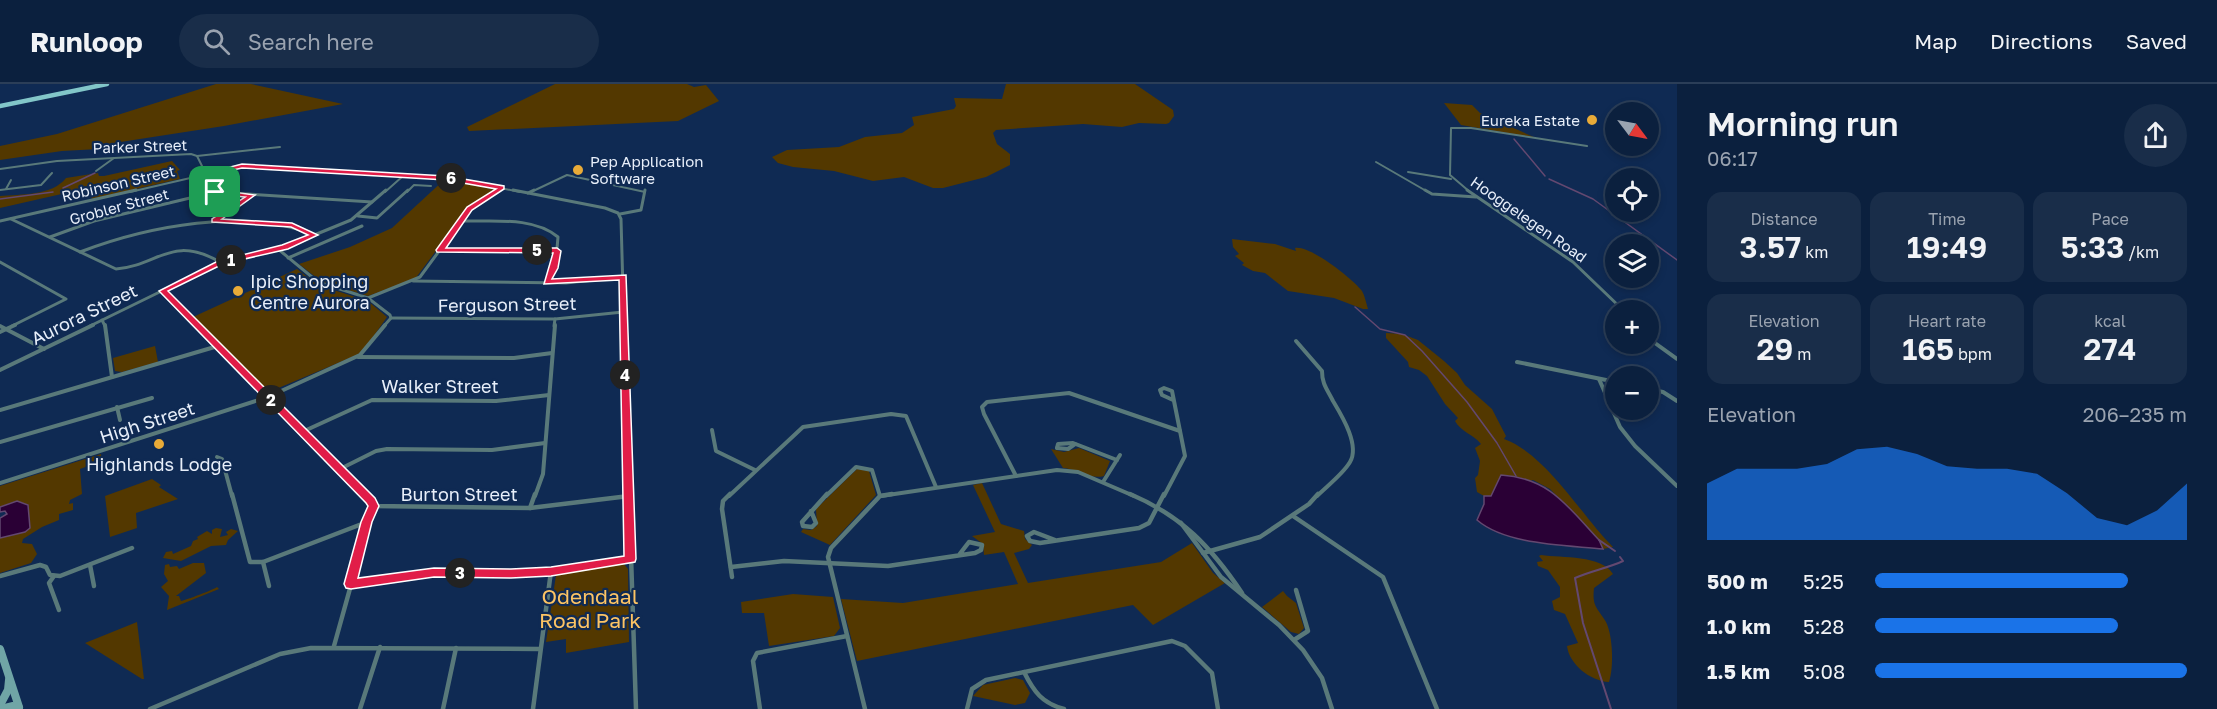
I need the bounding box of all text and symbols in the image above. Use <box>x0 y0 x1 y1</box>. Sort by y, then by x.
search box <box>179 14 599 68</box>
text: Runloop <box>30 25 143 58</box>
icon: search <box>200 25 233 58</box>
text: Search here <box>248 28 374 55</box>
text: Map <box>1914 28 1957 54</box>
text: Directions <box>1990 28 2093 54</box>
text: Saved <box>2126 28 2187 54</box>
north arrow <box>1605 102 1659 156</box>
map controls <box>1605 102 1659 420</box>
text: Morning run <box>1707 104 1899 143</box>
button: share <box>2124 104 2187 167</box>
place label: Eureka Estate <box>1481 111 1580 129</box>
marker: Eureka Estate <box>1585 113 1599 127</box>
street label: Parker Street <box>92 135 188 157</box>
text: 06:17 <box>1707 146 1758 170</box>
place label: Pep Application Software <box>590 152 703 187</box>
street label: Robinson Street <box>60 161 176 205</box>
pin: 6 <box>436 163 466 193</box>
marker: Pep Application Software <box>571 163 585 177</box>
pin <box>189 166 240 217</box>
text: 6 <box>446 168 456 188</box>
button: locate <box>1605 168 1659 222</box>
street label: Hooggelegen Road <box>1467 172 1591 266</box>
icon: arrive <box>198 175 231 208</box>
street label: Grobler Street <box>67 184 171 228</box>
text: Distance <box>1750 209 1818 229</box>
text: Time <box>1928 209 1966 229</box>
text: Pace <box>2091 209 2129 229</box>
text: 3.57 <box>1740 229 1801 265</box>
text: 19:49 <box>1907 229 1987 265</box>
text: 5:33 <box>2061 229 2124 265</box>
button: layers <box>1605 234 1659 288</box>
pin: 5 <box>522 235 552 265</box>
text: 5 <box>532 240 542 260</box>
text: km <box>1801 242 1828 262</box>
text: /km <box>2124 242 2159 262</box>
pin: 1 <box>216 245 246 275</box>
text: 1 <box>227 250 235 270</box>
place label: Ipic Shopping Centre Aurora <box>250 270 370 313</box>
street label: Aurora Street <box>27 279 141 349</box>
marker: Ipic Shopping Centre Aurora <box>231 284 245 298</box>
street label: Ferguson Street <box>437 292 577 316</box>
button: + <box>1605 300 1659 354</box>
text: Elevation <box>1748 311 1820 331</box>
text: Heart rate <box>1908 311 1986 331</box>
text: kcal <box>2094 311 2126 331</box>
text: 29 <box>1757 331 1793 367</box>
text: 165 <box>1902 331 1954 367</box>
text: 274 <box>2083 331 2137 367</box>
text: m <box>1793 344 1811 364</box>
text: bpm <box>1954 344 1992 364</box>
pin: 4 <box>610 360 640 390</box>
text: 4 <box>620 365 630 385</box>
button: − <box>1605 366 1659 420</box>
street label: Walker Street <box>381 375 499 397</box>
pin: 2 <box>256 385 286 415</box>
text: 2 <box>266 390 276 410</box>
street label: High Street <box>97 396 197 448</box>
text: Elevation <box>1707 402 1796 426</box>
text: 206–235 m <box>2083 402 2187 426</box>
marker: Highlands Lodge <box>152 437 166 451</box>
place label: Highlands Lodge <box>86 453 232 475</box>
street label: Burton Street <box>400 483 518 505</box>
pin: 3 <box>445 558 475 588</box>
text: 3 <box>455 563 465 583</box>
text: 500 m <box>1707 569 1768 593</box>
text: 5:25 <box>1803 569 1844 593</box>
park label: Odendaal Road Park <box>539 583 641 633</box>
text: 1.0 km <box>1707 614 1771 638</box>
text: 5:28 <box>1803 614 1844 638</box>
text: 1.5 km <box>1707 659 1770 683</box>
text: 5:08 <box>1803 659 1845 683</box>

